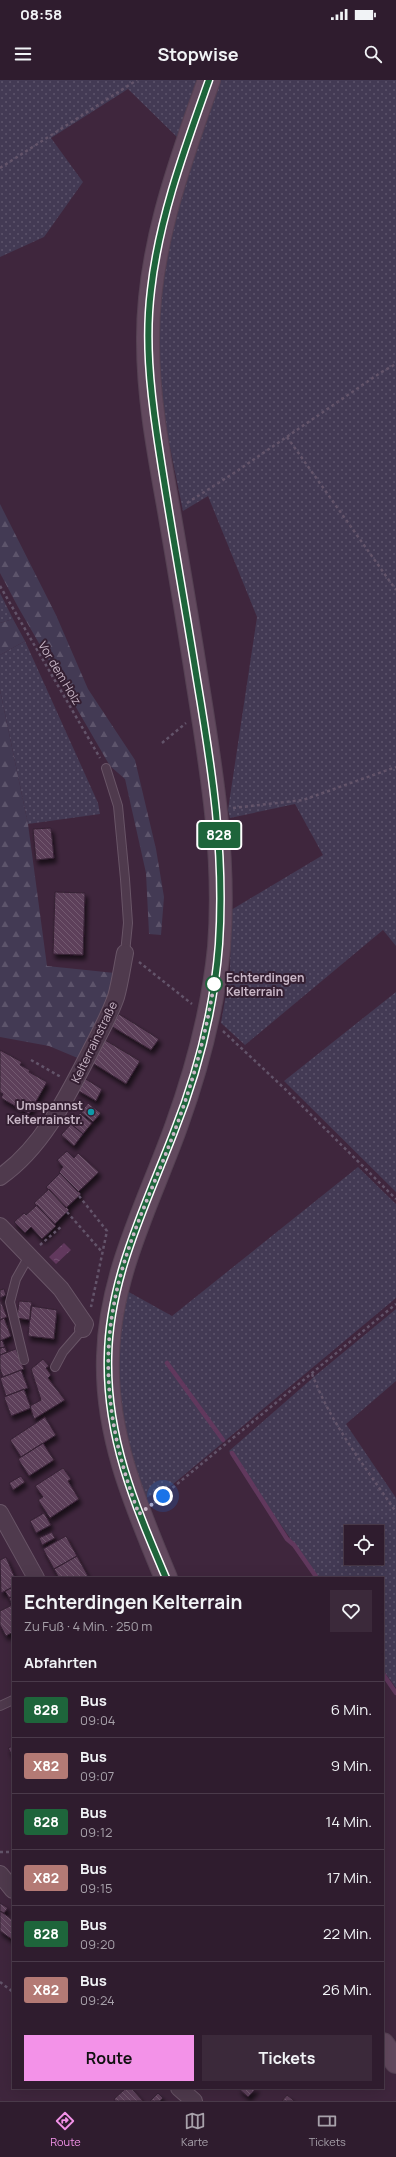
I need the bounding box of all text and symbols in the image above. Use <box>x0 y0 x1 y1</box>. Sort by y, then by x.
text: 08:58 <box>20 4 62 25</box>
text: Stopwise <box>157 42 239 66</box>
icon: menu <box>12 43 34 65</box>
icon: search <box>362 43 384 65</box>
street label: Vor dem Holz <box>34 638 86 708</box>
line badge: 828 <box>196 822 242 848</box>
text: 828 <box>206 825 232 844</box>
place label: Echterdingen Kelterrain <box>226 969 304 1000</box>
marker: Echterdingen Kelterrain <box>205 975 223 993</box>
street label: Kelterrainstraße <box>67 998 121 1086</box>
place label: Umspannst Kelterrainstr. <box>7 1097 83 1128</box>
marker: Umspannst Kelterrainstr. <box>86 1107 96 1117</box>
your location <box>153 1486 173 1506</box>
map controls <box>344 1525 384 1565</box>
button: locate <box>344 1525 384 1565</box>
text: Echterdingen Kelterrain <box>24 1589 242 1615</box>
button: heart <box>330 1590 372 1632</box>
text: Zu Fuß · 4 Min. · 250 m <box>24 1617 152 1635</box>
text: Abfahrten <box>24 1652 97 1673</box>
text: Bus <box>80 1690 107 1711</box>
text: 6 Min. <box>331 1699 372 1720</box>
text: 828 <box>33 1700 59 1719</box>
text: 09:04 <box>80 1711 115 1729</box>
text: Bus <box>80 1746 107 1767</box>
text: 9 Min. <box>331 1755 372 1776</box>
text: X82 <box>33 1756 59 1775</box>
text: 09:07 <box>80 1767 114 1785</box>
text: Bus <box>80 1802 107 1823</box>
text: 14 Min. <box>325 1811 372 1832</box>
text: 828 <box>33 1812 59 1831</box>
text: 09:12 <box>80 1823 112 1841</box>
text: Bus <box>80 1858 107 1879</box>
text: 17 Min. <box>327 1867 372 1888</box>
text: X82 <box>33 1868 59 1887</box>
text: 09:15 <box>80 1879 112 1897</box>
text: Bus <box>80 1914 107 1935</box>
text: 22 Min. <box>323 1923 372 1944</box>
text: 828 <box>33 1924 59 1943</box>
text: 09:20 <box>80 1935 115 1953</box>
text: Bus <box>80 1970 107 1991</box>
text: 26 Min. <box>322 1979 372 2000</box>
text: X82 <box>33 1980 59 1999</box>
text: 09:24 <box>80 1991 115 2009</box>
button: Route <box>24 2035 194 2081</box>
button: Tickets <box>202 2035 372 2081</box>
tab: Route <box>50 2110 81 2149</box>
tab: Karte <box>181 2110 208 2149</box>
tab: Tickets <box>309 2110 346 2149</box>

